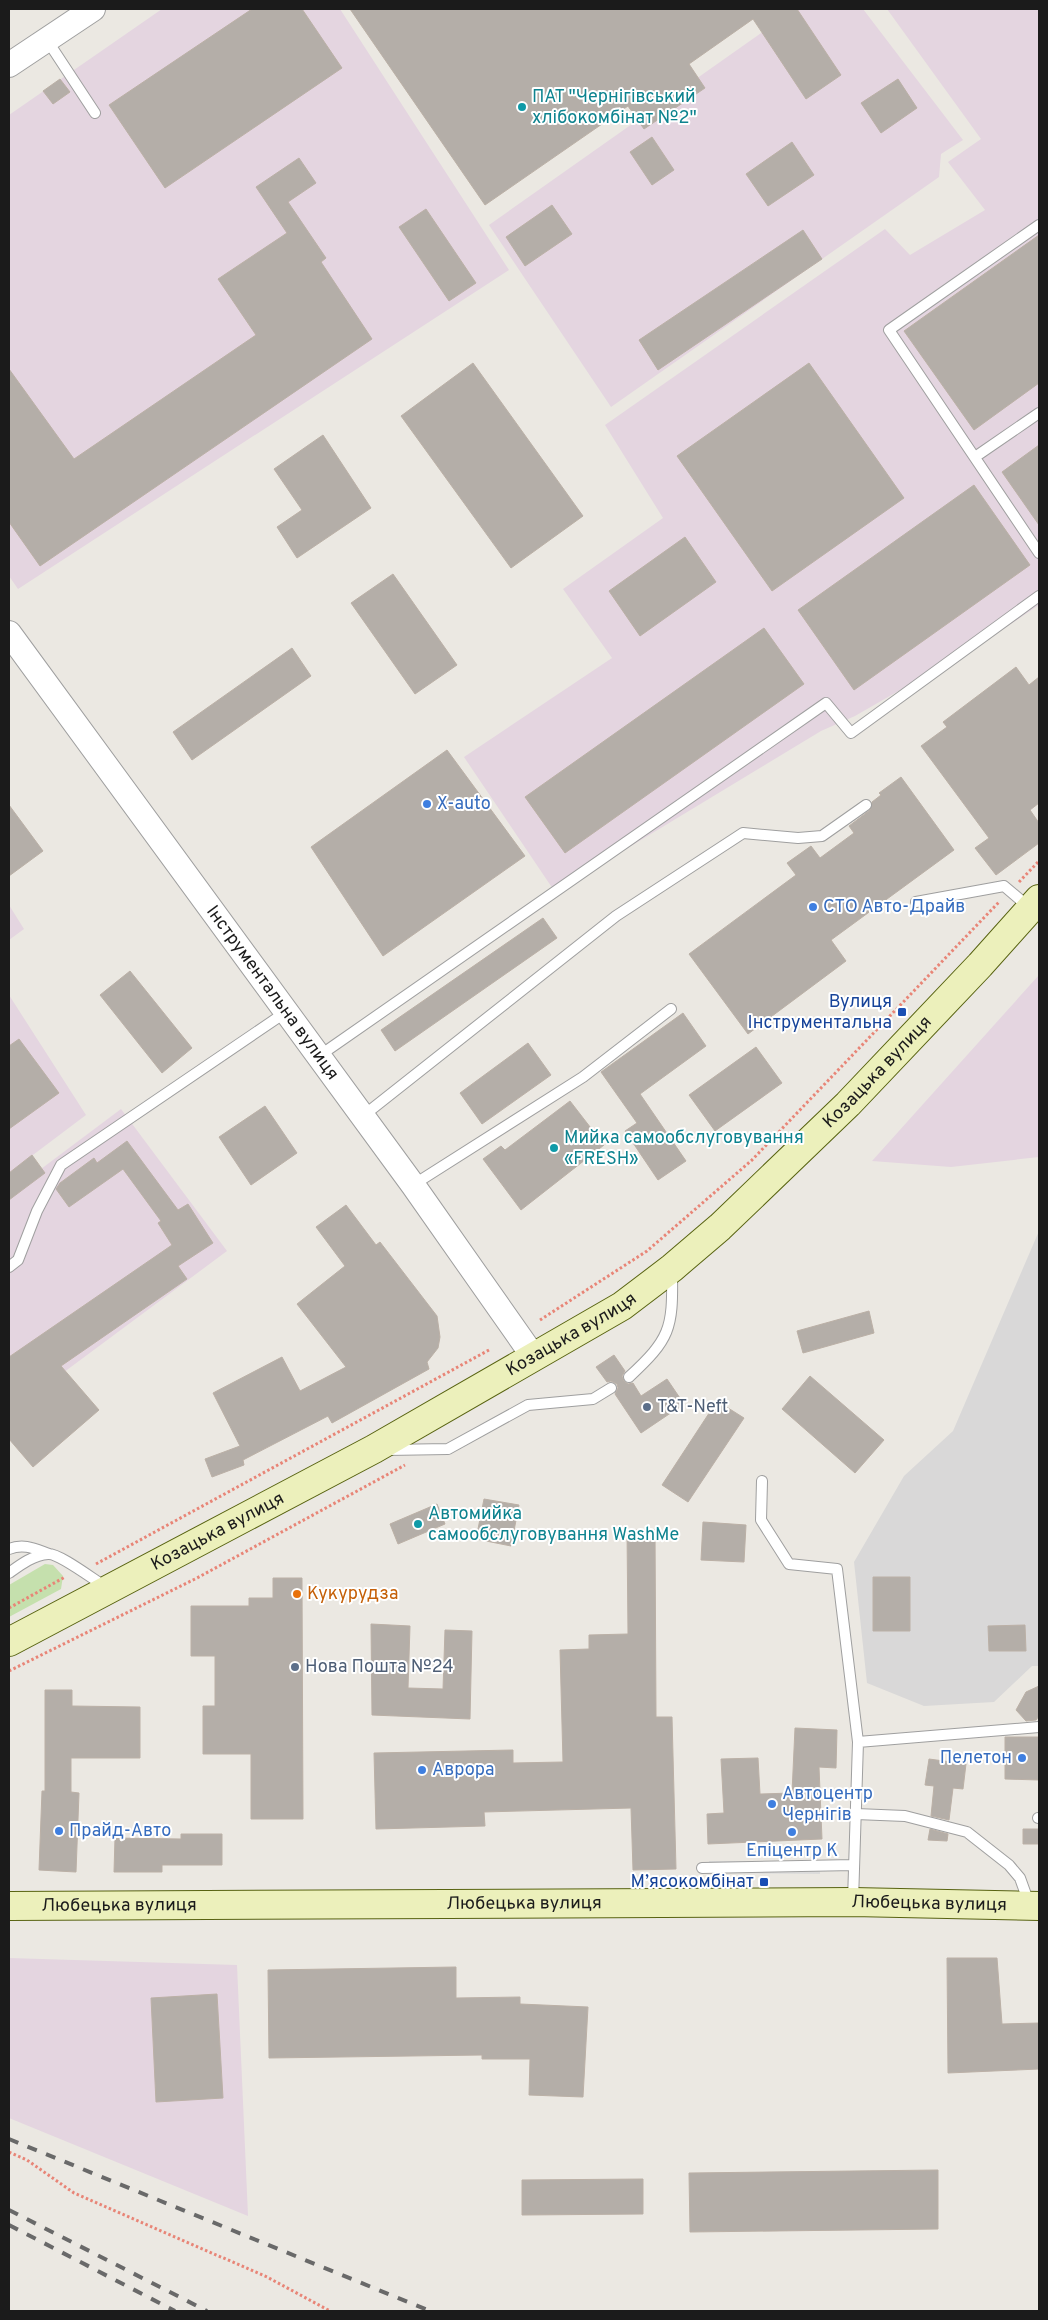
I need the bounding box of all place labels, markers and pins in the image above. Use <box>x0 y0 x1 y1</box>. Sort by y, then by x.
place label: ПАТ "Чернігівський хлібокомбінат №2" <box>532 86 697 130</box>
marker: ПАТ "Чернігівський хлібокомбінат №2" <box>516 101 528 113</box>
place label: X-auto <box>437 793 491 816</box>
marker: X-auto <box>421 798 433 810</box>
place label: СТО Авто-Драйв <box>823 896 965 919</box>
marker: СТО Авто-Драйв <box>807 901 819 913</box>
place label: Вулиця Інструментальна <box>748 991 892 1035</box>
marker: Вулиця Інструментальна <box>896 1006 908 1018</box>
place label: Мийка самообслуговування «FRESH» <box>564 1127 804 1171</box>
marker: Мийка самообслуговування «FRESH» <box>548 1142 560 1154</box>
place label: T&T-Neft <box>657 1396 728 1419</box>
marker: T&T-Neft <box>641 1401 653 1413</box>
place label: Автомийка самообслуговування WashMe <box>428 1503 679 1547</box>
marker: Автомийка самообслуговування WashMe <box>412 1518 424 1530</box>
place label: Кукурудза <box>307 1583 398 1606</box>
marker: Кукурудза <box>291 1588 303 1600</box>
place label: Нова Пошта №24 <box>305 1656 454 1679</box>
marker: Нова Пошта №24 <box>289 1661 301 1673</box>
place label: Пелетон <box>940 1747 1012 1770</box>
marker: Пелетон <box>1016 1752 1028 1764</box>
place label: Аврора <box>432 1759 495 1782</box>
marker: Аврора <box>416 1764 428 1776</box>
place label: Автоцентр Чернігів <box>782 1783 873 1827</box>
marker: Автоцентр Чернігів <box>766 1798 778 1810</box>
place label: Прайд-Авто <box>69 1820 171 1843</box>
marker: Прайд-Авто <box>53 1825 65 1837</box>
marker: Епіцентр К <box>786 1826 798 1838</box>
place label: Епіцентр К <box>746 1840 838 1863</box>
place label: М’ясокомбінат <box>631 1871 754 1894</box>
marker: М’ясокомбінат <box>758 1876 770 1888</box>

